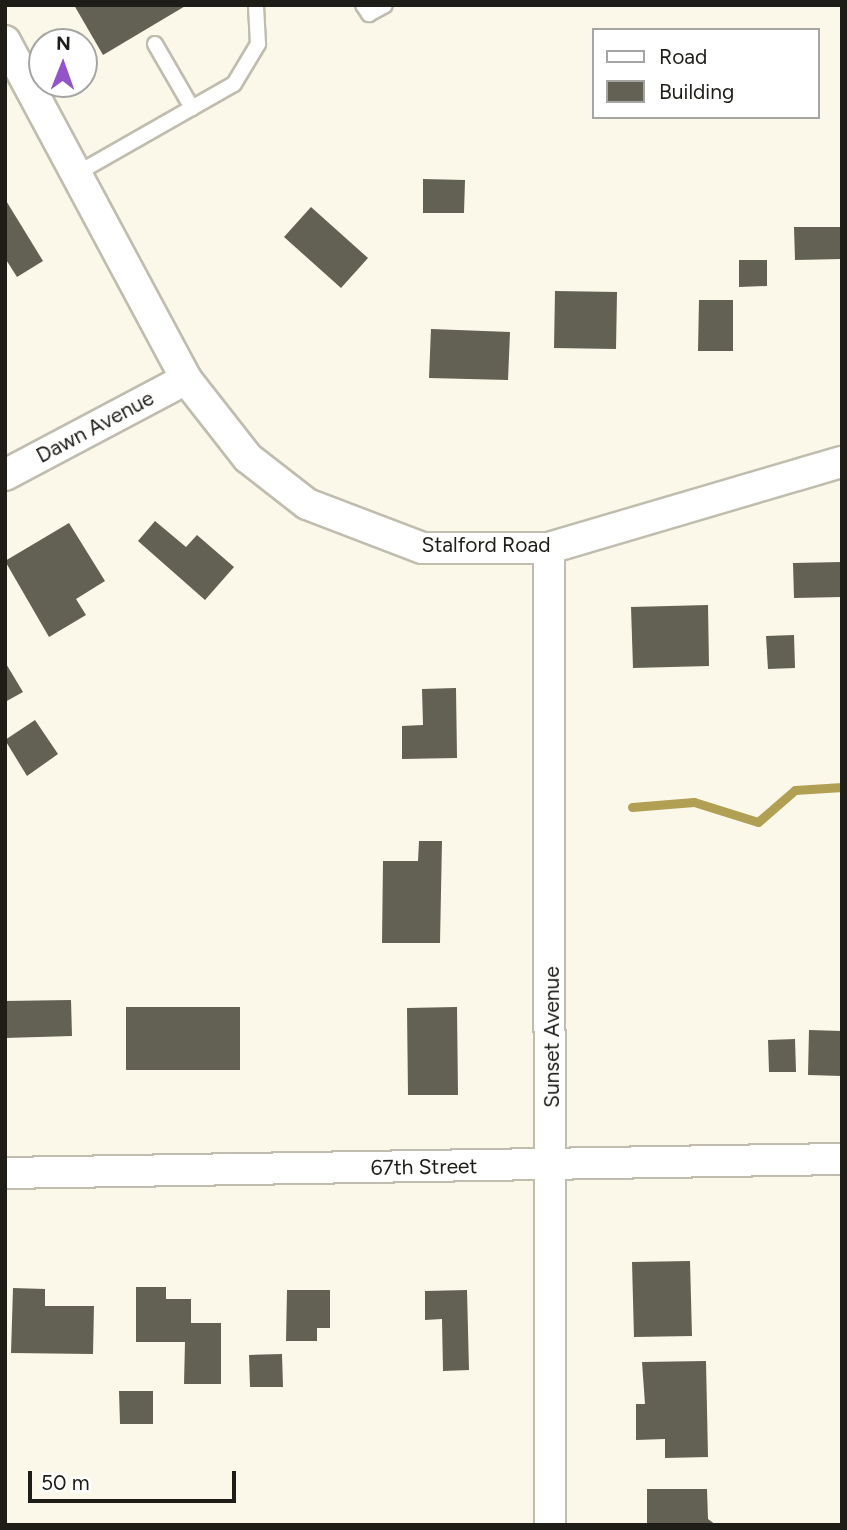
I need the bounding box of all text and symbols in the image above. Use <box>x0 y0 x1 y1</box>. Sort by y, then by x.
north arrow <box>28 28 98 98</box>
legend <box>592 28 819 119</box>
text: N <box>56 32 71 55</box>
text: Road <box>659 44 707 69</box>
text: Building <box>659 79 734 104</box>
street label: Dawn Avenue <box>32 386 158 468</box>
street label: Stalford Road <box>422 532 550 558</box>
street label: Sunset Avenue <box>539 966 565 1108</box>
street label: 67th Street <box>370 1153 478 1181</box>
scale bar <box>32 1456 240 1500</box>
text: 50 m <box>41 1470 90 1495</box>

